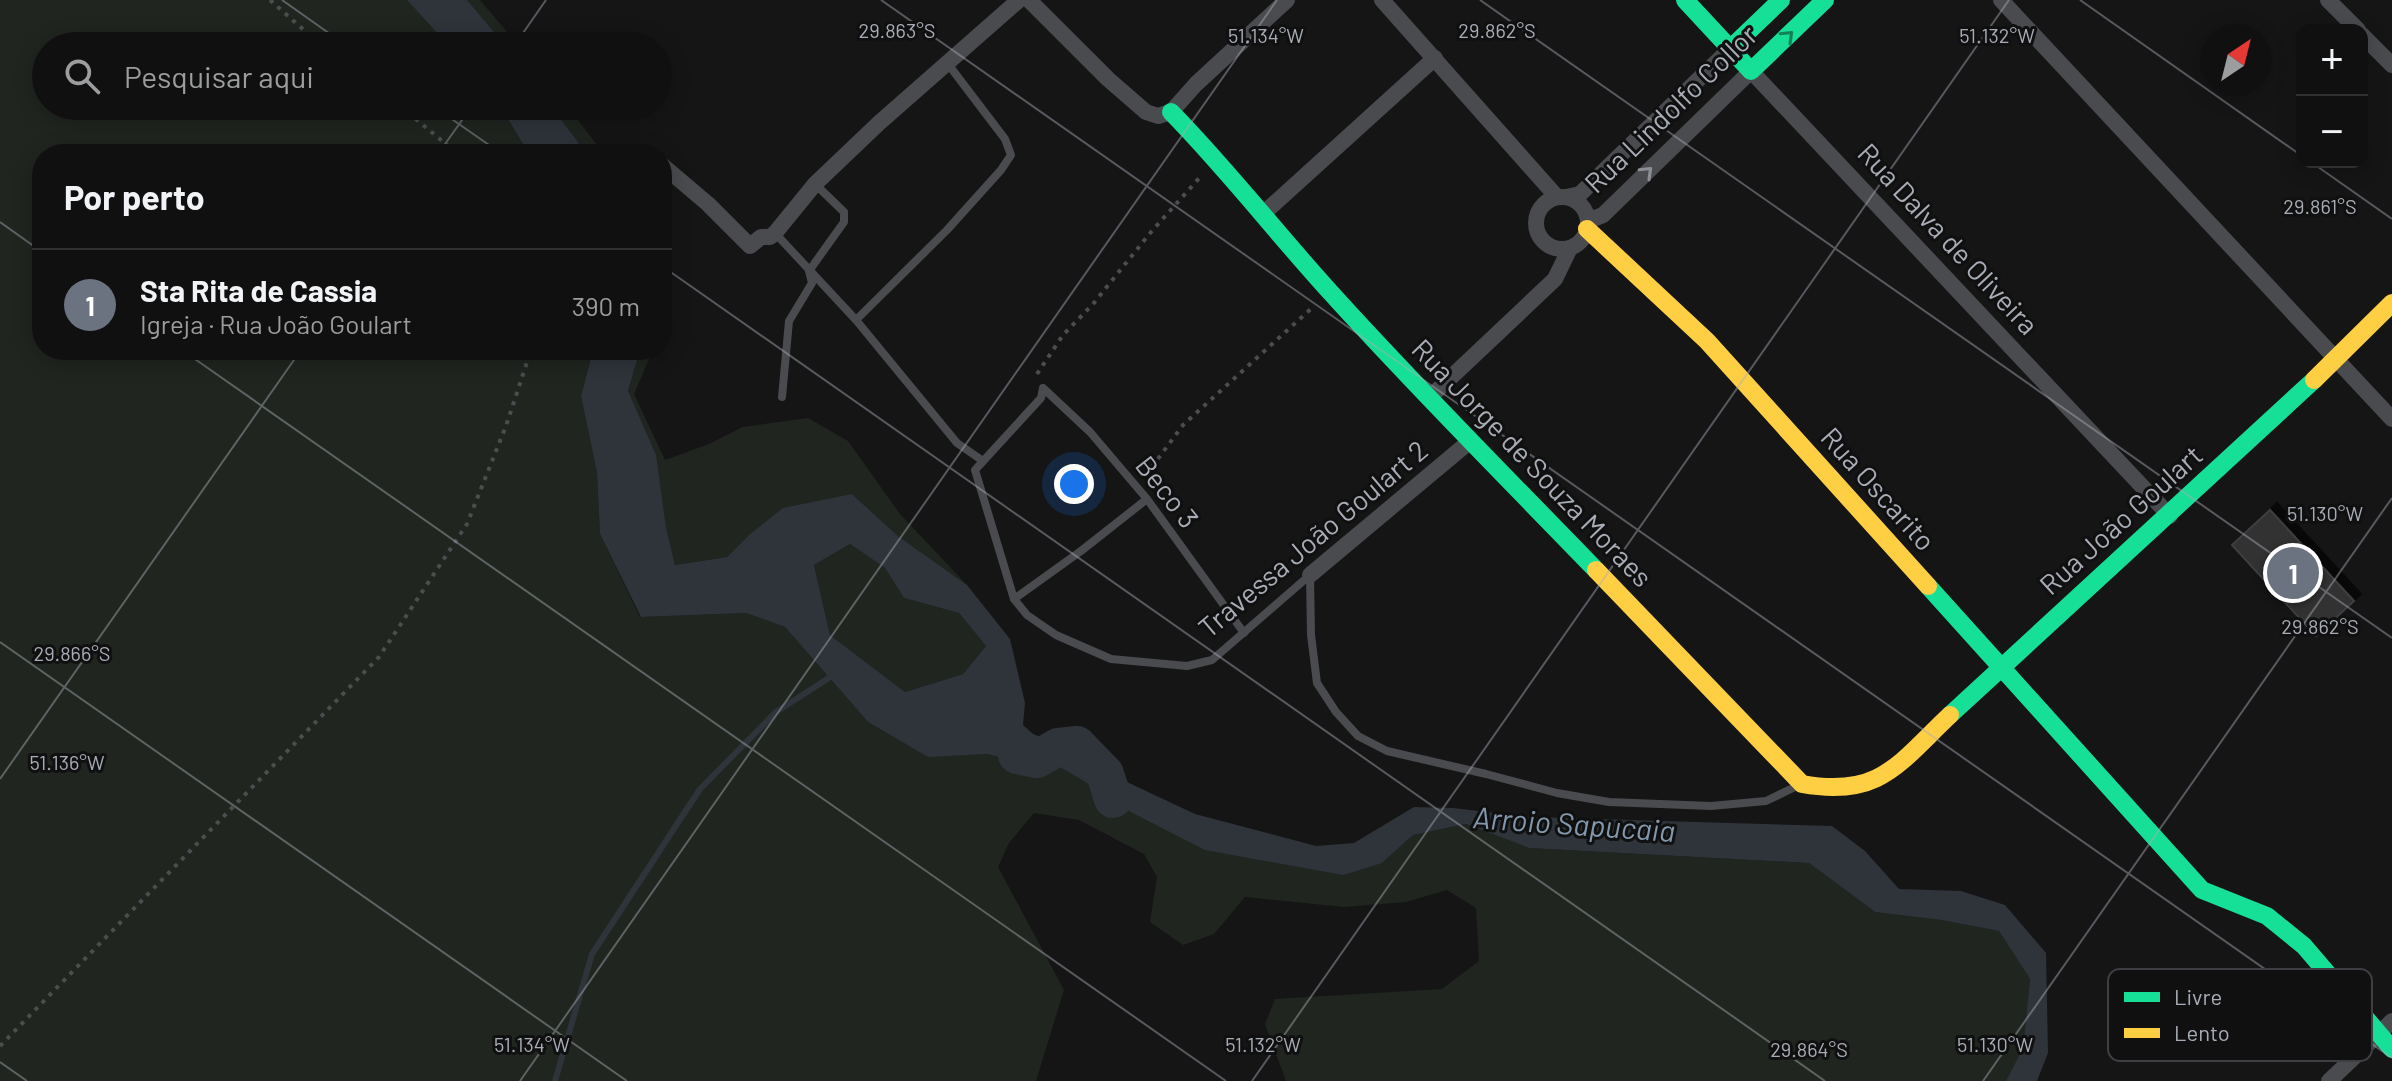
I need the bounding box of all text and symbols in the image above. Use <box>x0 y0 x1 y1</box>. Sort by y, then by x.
street label: Rua Lindolfo Collor <box>1577 17 1764 199</box>
text: 29.863°S <box>858 18 936 42</box>
text: 29.862°S <box>1458 18 1536 42</box>
text: 51.134°W <box>1228 23 1304 47</box>
text: 51.132°W <box>1959 23 2035 47</box>
north arrow <box>2200 24 2272 96</box>
map controls <box>2296 24 2368 168</box>
button: + <box>2296 24 2368 96</box>
one-way arrow <box>1779 30 1793 45</box>
search box <box>32 32 672 120</box>
icon: search <box>60 54 104 98</box>
text: Pesquisar aqui <box>124 58 314 94</box>
button: − <box>2296 96 2368 168</box>
street label: Rua Dalva de Oliveira <box>1851 136 2046 341</box>
one-way arrow <box>1638 167 1652 181</box>
text: Por perto <box>64 176 205 217</box>
text: 29.861°S <box>2283 194 2357 218</box>
text: Sta Rita de Cassia <box>140 272 377 308</box>
text: 1 <box>85 290 95 321</box>
text: 390 m <box>572 290 640 321</box>
text: Igreja · Rua João Goulart <box>140 308 412 339</box>
street label: Rua Jorge de Souza Moraes <box>1405 331 1660 593</box>
street label: Rua Oscarito <box>1815 420 1943 557</box>
street label: Travessa João Goulart 2 <box>1191 432 1434 644</box>
street label: Rua João Goulart <box>2032 437 2209 601</box>
street label: Beco 3 <box>1129 449 1207 534</box>
your location <box>1054 464 1094 504</box>
text: 51.130°W <box>2287 501 2363 525</box>
pin: 1 <box>2267 543 2319 603</box>
text: 29.862°S <box>2281 614 2359 638</box>
text: 29.866°S <box>33 641 111 665</box>
text: 51.136°W <box>29 750 105 774</box>
water label: Arroio Sapucaia <box>1472 798 1676 848</box>
legend <box>2108 969 2372 1061</box>
text: Livre <box>2174 983 2222 1009</box>
text: Lento <box>2174 1019 2230 1045</box>
text: 51.134°W <box>494 1032 570 1056</box>
text: 51.132°W <box>1225 1032 1301 1056</box>
text: 51.130°W <box>1957 1032 2033 1056</box>
text: 29.864°S <box>1770 1037 1848 1061</box>

